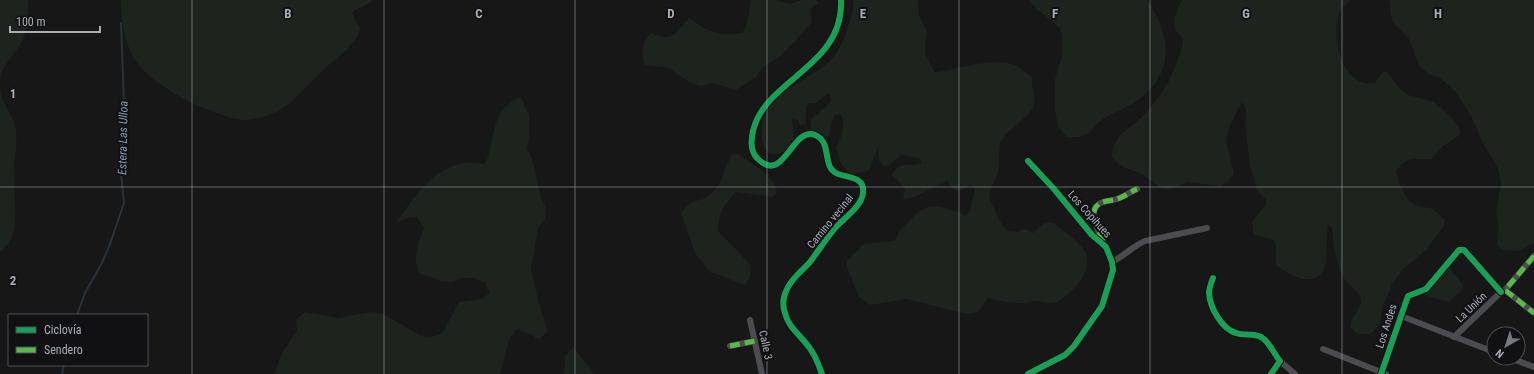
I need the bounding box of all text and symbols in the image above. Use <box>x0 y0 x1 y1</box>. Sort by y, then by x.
text: B <box>284 6 292 21</box>
text: C <box>475 6 483 21</box>
text: D <box>667 6 675 21</box>
text: E <box>860 6 867 21</box>
text: F <box>1052 6 1058 21</box>
text: G <box>1242 6 1250 21</box>
text: H <box>1434 6 1442 21</box>
scale bar <box>10 8 100 34</box>
text: 100 m <box>16 15 46 29</box>
text: 1 <box>10 86 16 101</box>
water label: Estera Las Ulloa <box>115 101 131 175</box>
street label: Los Copihues <box>1065 188 1114 241</box>
street label: Camino vecinal <box>805 191 856 251</box>
text: 2 <box>10 273 17 288</box>
street label: La Unión <box>1453 290 1489 325</box>
street label: Los Andes <box>1373 302 1400 350</box>
legend <box>8 314 148 366</box>
text: Ciclovía <box>44 323 82 337</box>
north arrow <box>1486 326 1526 366</box>
street label: Calle 3 <box>756 329 775 361</box>
text: Sendero <box>44 343 83 357</box>
text: N <box>1493 346 1507 361</box>

